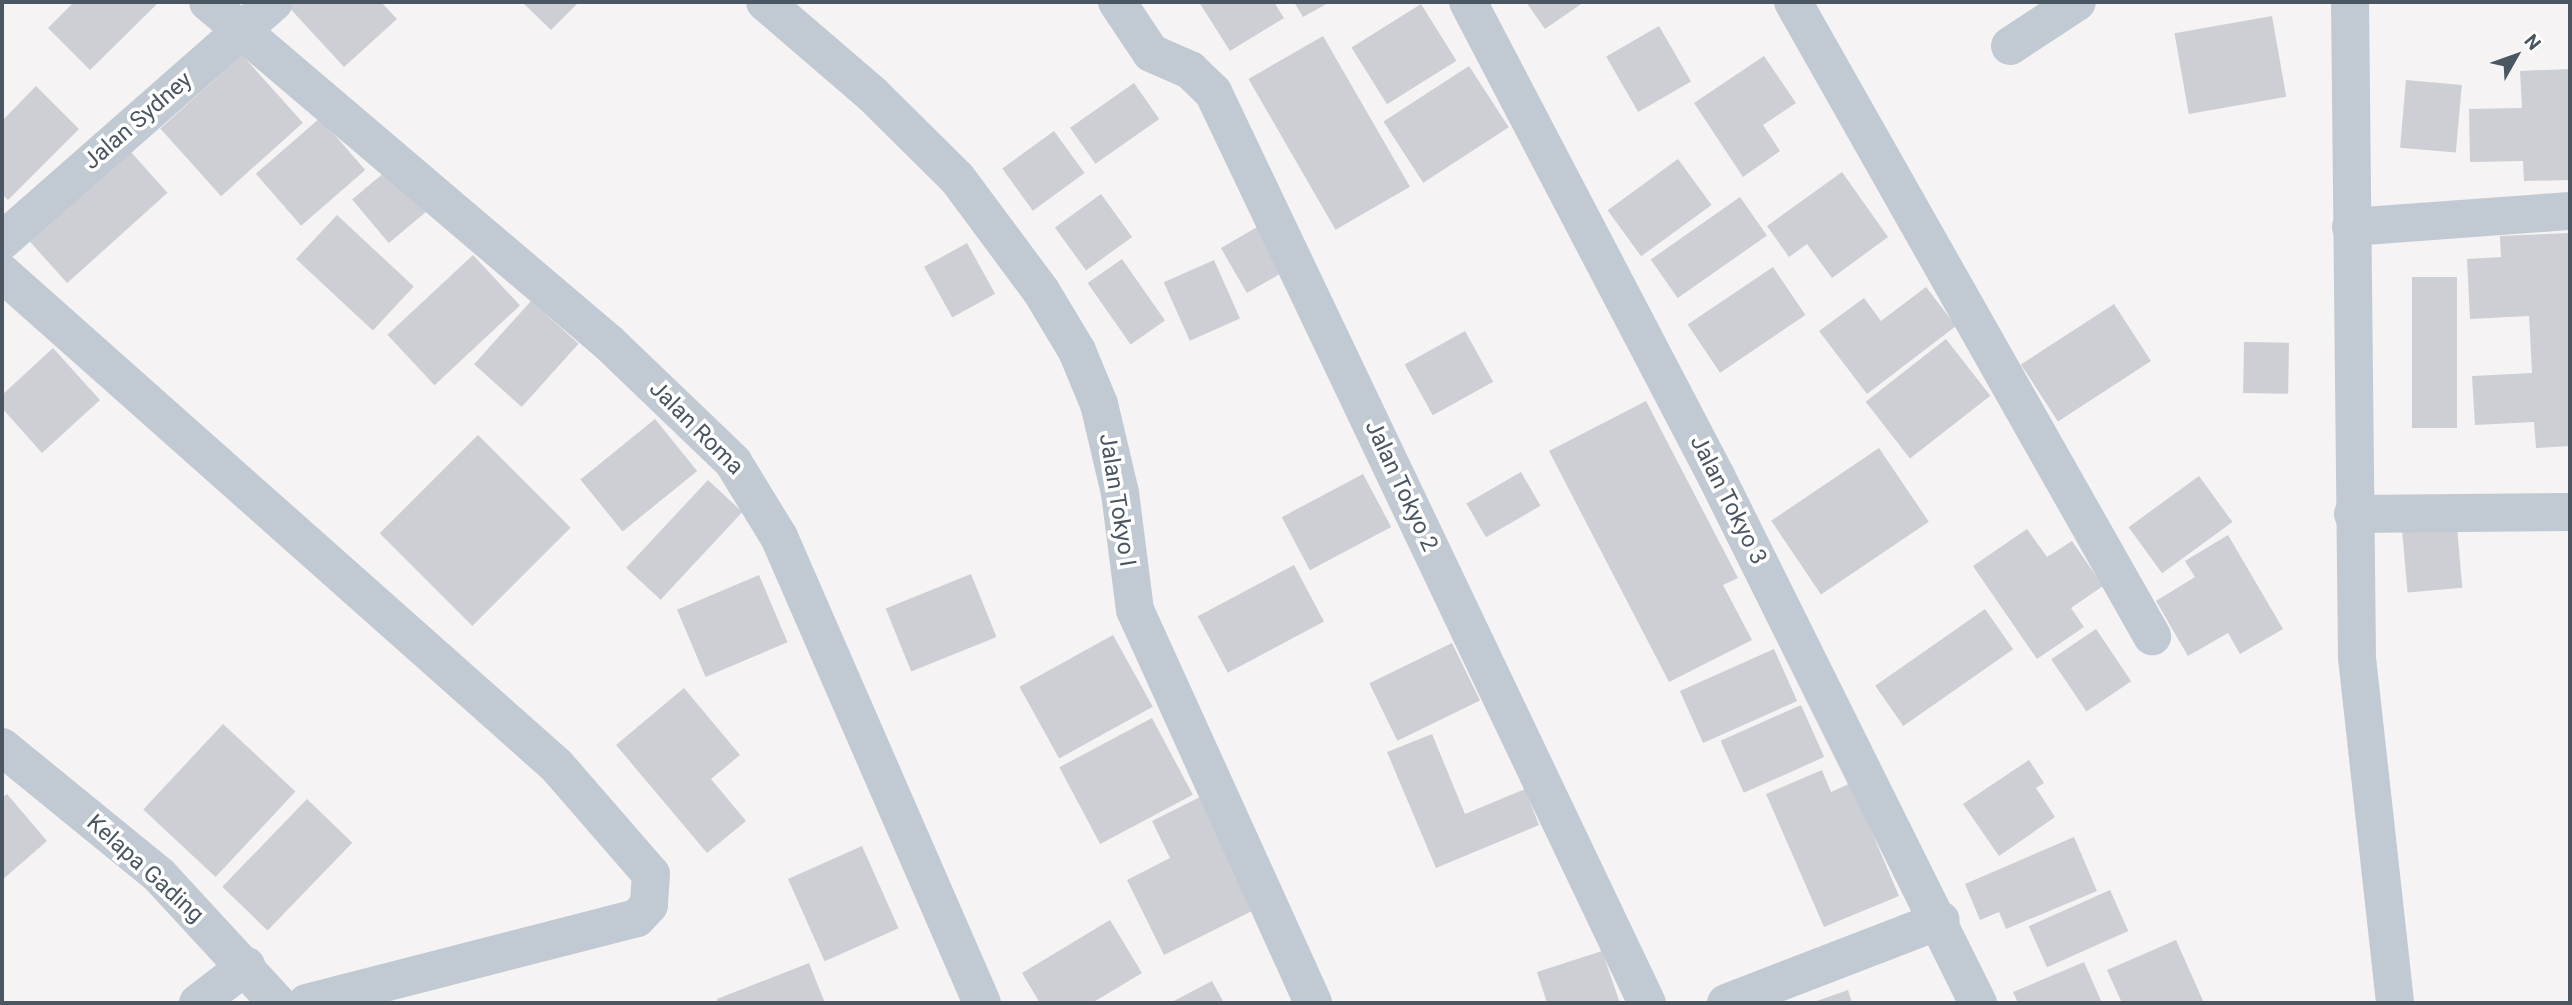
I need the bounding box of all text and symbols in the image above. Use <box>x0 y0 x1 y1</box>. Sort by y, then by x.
north arrow <box>2481 21 2551 91</box>
text: N <box>2519 30 2546 55</box>
street label: Jalan Sydney <box>78 66 198 176</box>
street label: Jalan Roma <box>643 375 749 481</box>
street label: Jalan Tokyo 2 <box>1359 416 1443 556</box>
street label: Jalan Tokyo I <box>1093 431 1141 569</box>
street label: Jalan Tokyo 3 <box>1684 431 1772 569</box>
street label: Kelapa Gading <box>81 809 209 929</box>

